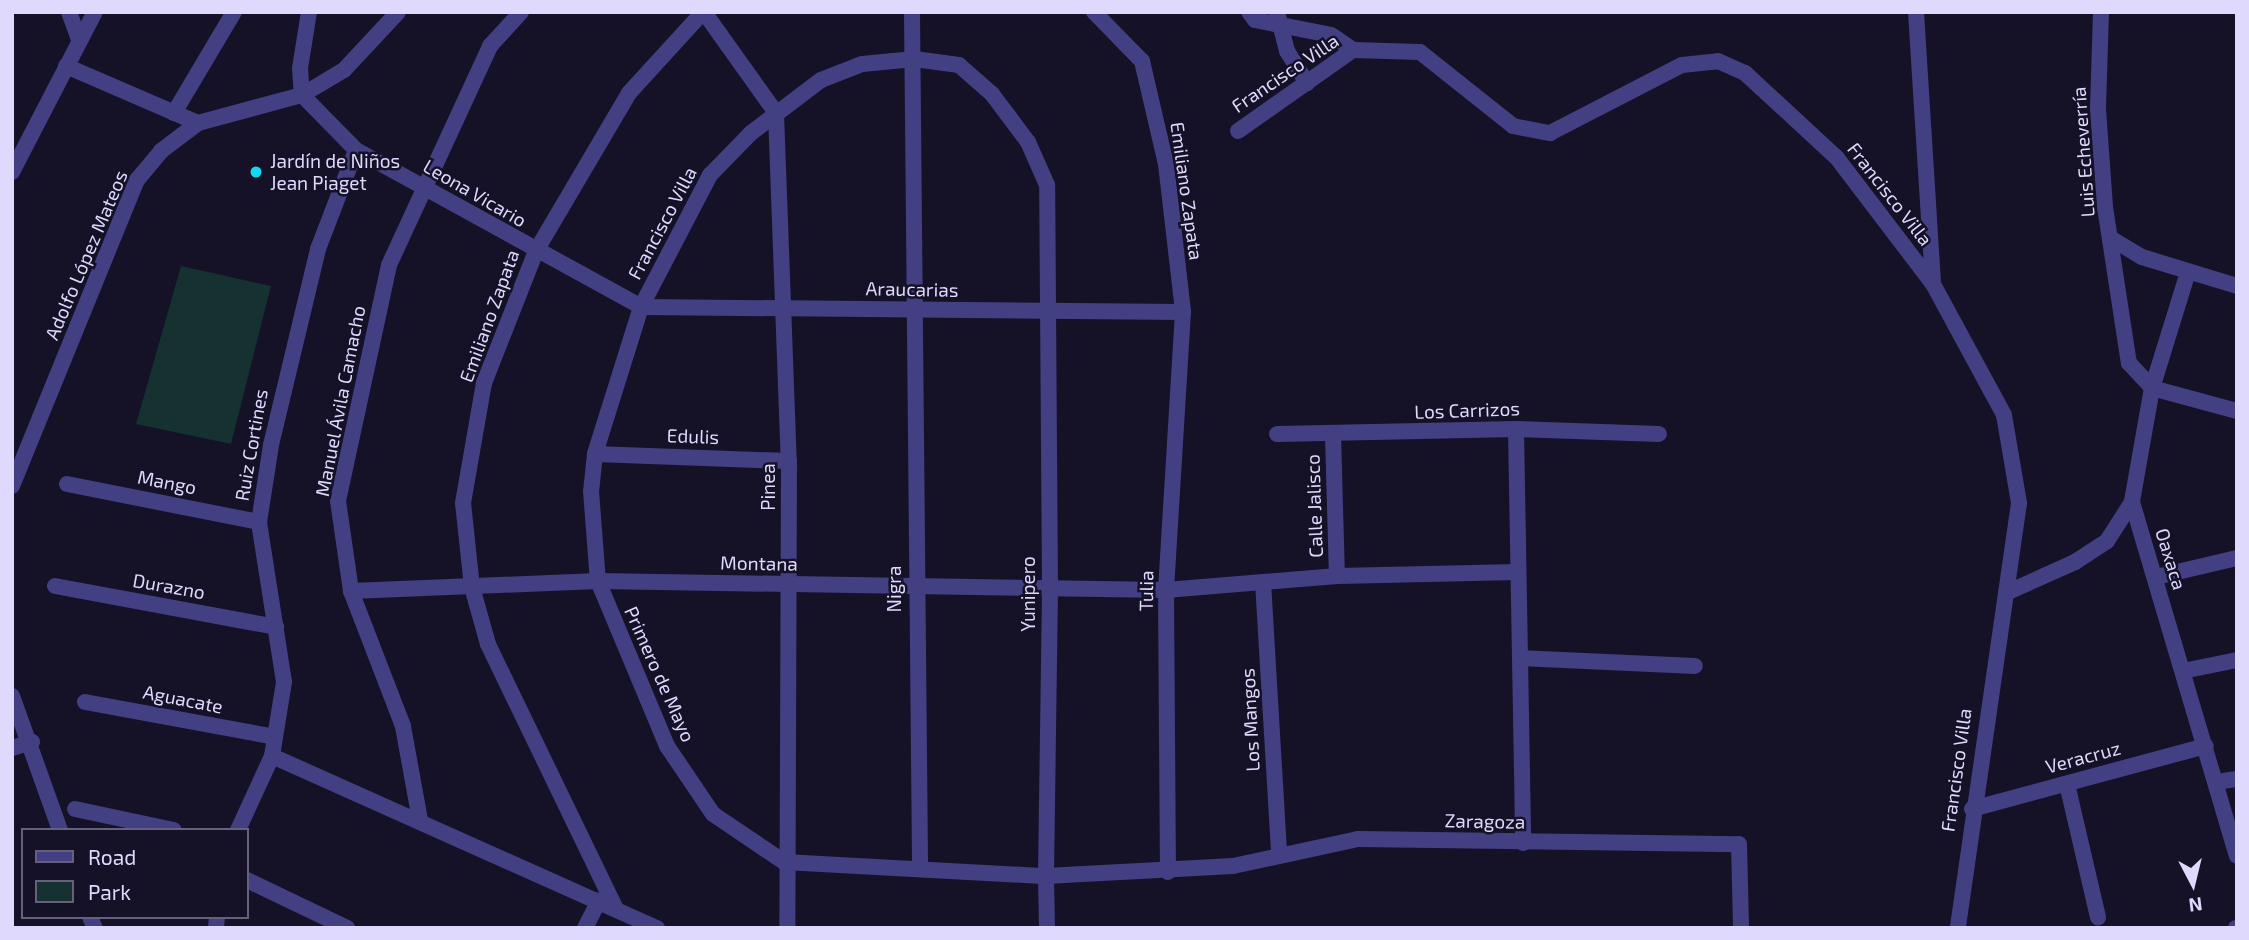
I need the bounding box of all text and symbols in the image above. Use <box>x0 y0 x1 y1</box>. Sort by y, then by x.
street label: Francisco Villa <box>1227 29 1343 117</box>
street label: Luis Echeverría <box>2067 86 2099 218</box>
street label: Emiliano Zapata <box>1166 121 1208 261</box>
street label: Francisco Villa <box>1843 138 1937 250</box>
place label: Jardín de Niños Jean Piaget <box>270 150 400 194</box>
street label: Leona Vicario <box>419 154 531 232</box>
street label: Francisco Villa <box>623 163 701 283</box>
marker: Jardín de Niños Jean Piaget <box>248 164 264 180</box>
street label: Adolfo López Mateos <box>40 167 132 343</box>
street label: Emiliano Zapata <box>454 247 524 385</box>
street label: Araucarias <box>865 277 959 301</box>
street label: Manuel Ávila Camacho <box>310 303 370 499</box>
street label: Ruiz Cortines <box>230 387 272 503</box>
street label: Los Carrizos <box>1414 397 1520 423</box>
street label: Edulis <box>666 424 720 448</box>
street label: Calle Jalisco <box>1301 454 1327 558</box>
street label: Pinea <box>757 463 779 511</box>
street label: Mango <box>136 465 198 499</box>
street label: Oaxaca <box>2151 525 2191 593</box>
street label: Montana <box>720 551 798 575</box>
street label: Yunipero <box>1017 556 1039 632</box>
street label: Nigra <box>883 566 905 612</box>
street label: Durazno <box>131 568 207 604</box>
street label: Tulia <box>1134 570 1158 612</box>
street label: Primero de Mayo <box>620 603 700 745</box>
street label: Los Mangos <box>1236 668 1264 772</box>
street label: Aguacate <box>141 680 225 718</box>
street label: Francisco Villa <box>1936 707 1976 833</box>
street label: Veracruz <box>2043 736 2123 778</box>
street label: Zaragoza <box>1444 809 1526 833</box>
legend <box>21 828 248 919</box>
text: Road <box>88 844 136 869</box>
north arrow <box>2158 849 2228 919</box>
text: Park <box>88 879 131 904</box>
text: N <box>2187 893 2204 918</box>

